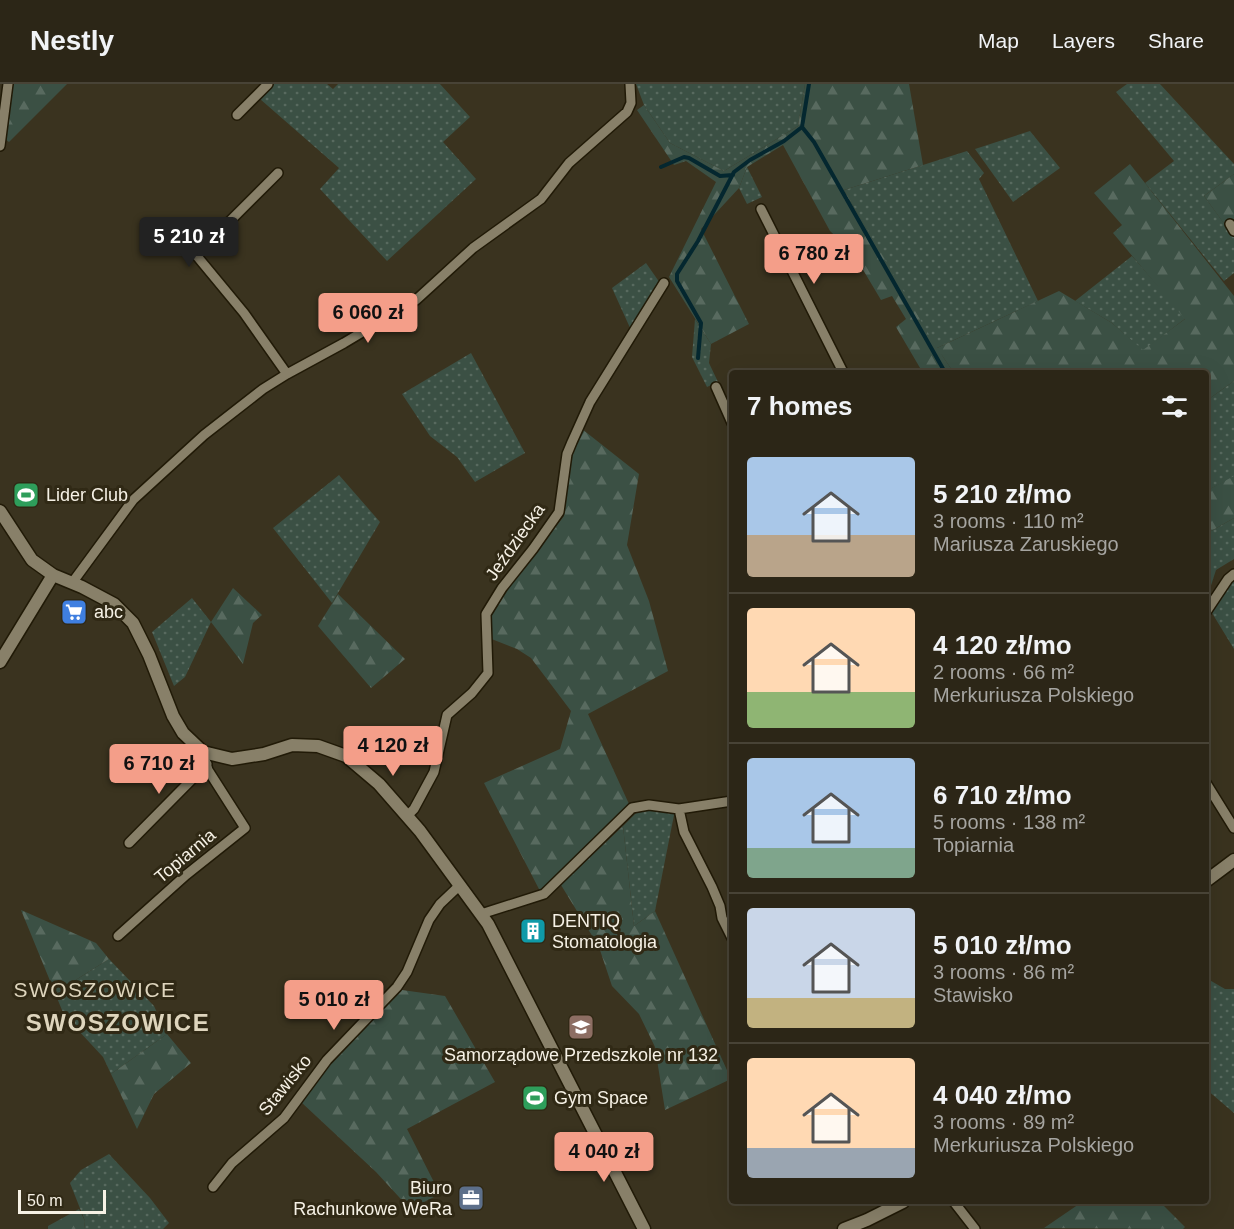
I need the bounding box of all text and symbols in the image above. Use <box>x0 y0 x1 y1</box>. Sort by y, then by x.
text: Nestly <box>30 25 114 56</box>
text: Map <box>978 29 1019 52</box>
text: Layers <box>1052 29 1115 52</box>
text: Share <box>1148 29 1204 52</box>
pin: 5 210 zł <box>127 217 251 268</box>
text: 5 210 zł <box>153 225 225 247</box>
pin: 6 780 zł <box>752 234 876 285</box>
text: 6 780 zł <box>778 242 850 264</box>
pin: 6 060 zł <box>306 293 430 344</box>
text: 6 060 zł <box>332 301 404 323</box>
icon: filters <box>1158 390 1191 423</box>
text: 7 homes <box>747 391 853 421</box>
text: 5 210 zł/mo <box>933 479 1072 509</box>
sports icon: Lider Club <box>11 480 41 510</box>
icon: home <box>795 481 867 553</box>
place label: Lider Club <box>46 485 128 505</box>
street label: Jeździecka <box>481 499 549 584</box>
text: 3 rooms · 110 m² <box>933 510 1084 532</box>
text: Mariusza Zaruskiego <box>933 533 1119 555</box>
supermarket icon: abc <box>59 597 89 627</box>
place label: abc <box>94 602 123 622</box>
text: 4 120 zł/mo <box>933 630 1072 660</box>
icon: home <box>795 632 867 704</box>
text: 2 rooms · 66 m² <box>933 661 1074 683</box>
text: Merkuriusza Polskiego <box>933 684 1134 706</box>
pin: 4 120 zł <box>331 726 455 777</box>
text: 4 120 zł <box>357 734 429 756</box>
pin: 6 710 zł <box>97 744 221 795</box>
text: 6 710 zł <box>123 752 195 774</box>
text: 6 710 zł/mo <box>933 780 1072 810</box>
icon: home <box>795 782 867 854</box>
text: 5 rooms · 138 m² <box>933 811 1085 833</box>
street label: Topiarnia <box>151 824 220 887</box>
text: Topiarnia <box>933 834 1014 856</box>
place label: DENTIQ Stomatologia <box>552 911 658 952</box>
building icon: DENTIQ Stomatologia <box>518 916 548 946</box>
text: 5 010 zł/mo <box>933 930 1072 960</box>
icon: home <box>795 932 867 1004</box>
text: 3 rooms · 86 m² <box>933 961 1074 983</box>
district label: SWOSZOWICE <box>13 978 177 1001</box>
pin: 5 010 zł <box>272 980 396 1031</box>
text: Stawisko <box>933 984 1013 1006</box>
text: 5 010 zł <box>298 988 370 1010</box>
district label: SWOSZOWICE <box>26 1009 210 1036</box>
school or university icon: Samorządowe Przedszkole nr 132 <box>566 1012 596 1042</box>
place label: Samorządowe Przedszkole nr 132 <box>444 1045 718 1065</box>
street label: Stawisko <box>255 1051 315 1119</box>
text: 4 040 zł/mo <box>933 1080 1072 1110</box>
icon: home <box>795 1082 867 1154</box>
sports icon: Gym Space <box>520 1083 550 1113</box>
place label: Gym Space <box>554 1088 648 1108</box>
text: 3 rooms · 89 m² <box>933 1111 1074 1133</box>
pin: 4 040 zł <box>542 1132 666 1183</box>
text: Merkuriusza Polskiego <box>933 1134 1134 1156</box>
text: 4 040 zł <box>568 1140 640 1162</box>
place label: Biuro Rachunkowe WeRa <box>293 1178 453 1219</box>
office icon: Biuro Rachunkowe WeRa <box>456 1183 486 1213</box>
scale bar <box>18 1187 106 1214</box>
text: 50 m <box>27 1192 63 1209</box>

